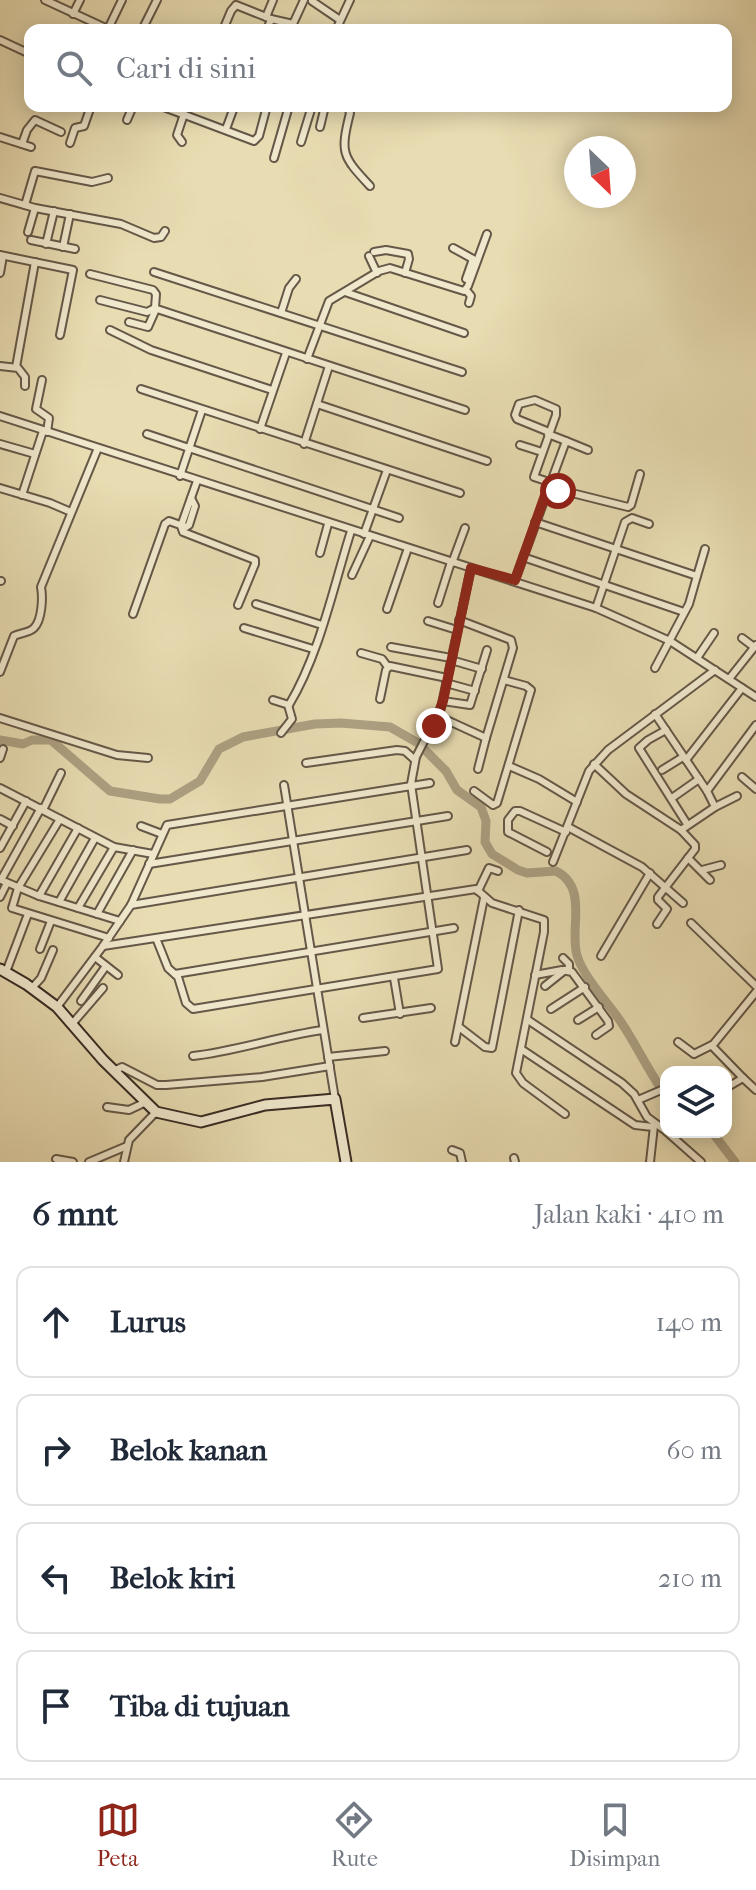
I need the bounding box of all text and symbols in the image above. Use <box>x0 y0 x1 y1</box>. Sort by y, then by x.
search box <box>24 24 732 112</box>
icon: search <box>52 46 96 90</box>
text: Cari di sini <box>116 51 256 86</box>
north arrow <box>564 136 636 208</box>
route start <box>540 473 576 509</box>
route end <box>416 708 452 744</box>
map controls <box>660 1066 732 1138</box>
button: layers <box>660 1066 732 1138</box>
text: 6 mnt <box>32 1194 118 1234</box>
text: Jalan kaki · 410 m <box>534 1199 724 1230</box>
icon: ahead <box>34 1300 78 1344</box>
text: Lurus <box>110 1305 186 1340</box>
text: 140 m <box>656 1307 722 1338</box>
icon: right <box>34 1428 78 1472</box>
text: Belok kanan <box>110 1433 267 1468</box>
text: 60 m <box>666 1435 722 1466</box>
icon: left <box>34 1556 78 1600</box>
text: Belok kiri <box>110 1561 235 1596</box>
text: 210 m <box>658 1563 722 1594</box>
icon: arrive <box>34 1684 78 1728</box>
text: Tiba di tujuan <box>110 1689 290 1724</box>
tab: Peta <box>96 1798 140 1872</box>
tab: Rute <box>331 1798 378 1872</box>
tab: Disimpan <box>569 1798 660 1872</box>

